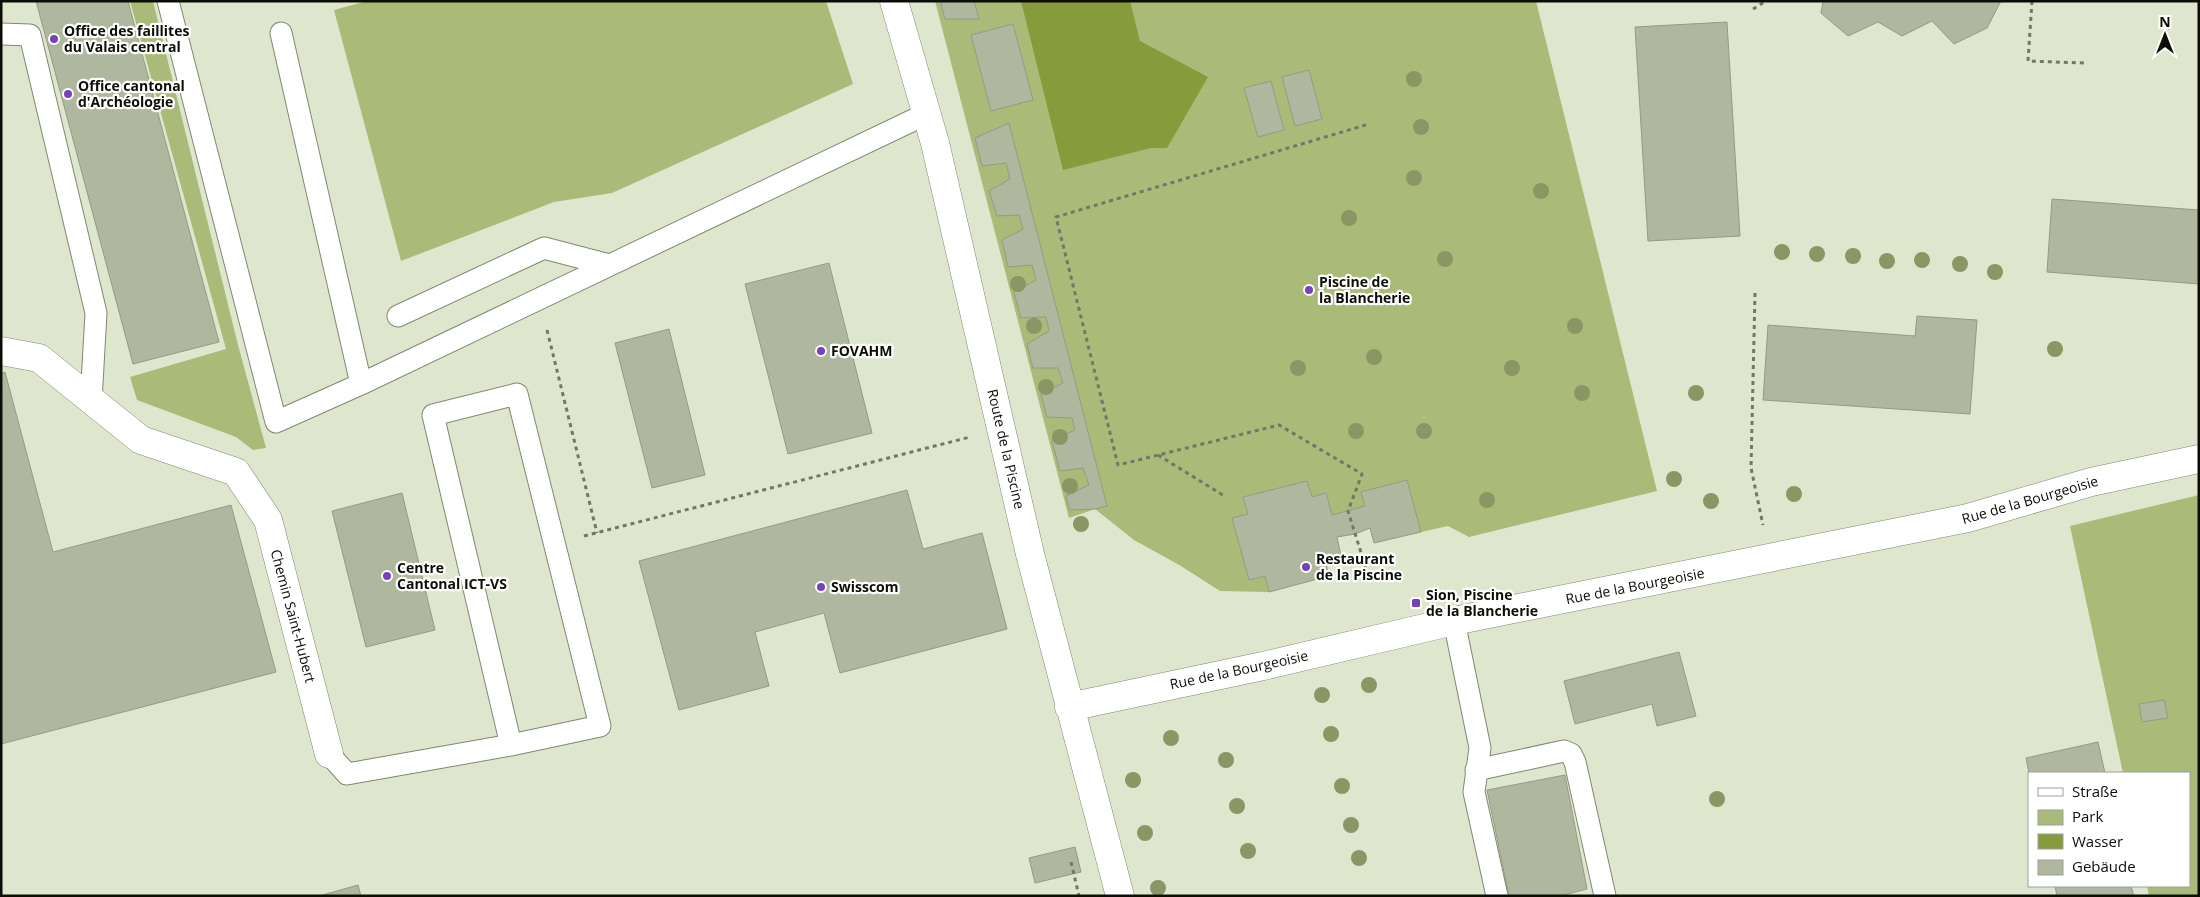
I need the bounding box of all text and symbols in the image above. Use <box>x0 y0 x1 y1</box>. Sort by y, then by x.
north arrow <box>2140 10 2190 60</box>
text: N <box>2159 12 2171 31</box>
place label: Office des faillites du Valais central <box>64 21 189 56</box>
marker: Office des faillites du Valais central <box>48 33 60 45</box>
place label: Office cantonal d'Archéologie <box>78 76 185 111</box>
marker: Office cantonal d'Archéologie <box>62 88 74 100</box>
place label: Piscine de la Blancherie <box>1319 272 1410 307</box>
marker: Piscine de la Blancherie <box>1303 284 1315 296</box>
place label: FOVAHM <box>831 341 893 360</box>
marker: FOVAHM <box>815 345 827 357</box>
street label: Route de la Piscine <box>983 387 1030 511</box>
street label: Rue de la Bourgeoisie <box>1959 471 2100 528</box>
street label: Chemin Saint-Hubert <box>267 547 320 685</box>
place label: Restaurant de la Piscine <box>1316 549 1402 584</box>
place label: Centre Cantonal ICT-VS <box>397 558 507 593</box>
marker: Restaurant de la Piscine <box>1300 561 1312 573</box>
street label: Rue de la Bourgeoisie <box>1564 563 1706 608</box>
marker: Centre Cantonal ICT-VS <box>381 570 393 582</box>
place label: Swisscom <box>831 577 899 596</box>
marker: Swisscom <box>815 581 827 593</box>
place label: Sion, Piscine de la Blancherie <box>1426 585 1538 620</box>
marker: Sion, Piscine de la Blancherie <box>1410 597 1422 609</box>
street label: Rue de la Bourgeoisie <box>1168 646 1310 693</box>
legend <box>2028 772 2190 887</box>
text: Straße <box>2072 781 2118 801</box>
text: Park <box>2072 806 2103 826</box>
text: Wasser <box>2072 831 2123 851</box>
text: Gebäude <box>2072 856 2136 876</box>

